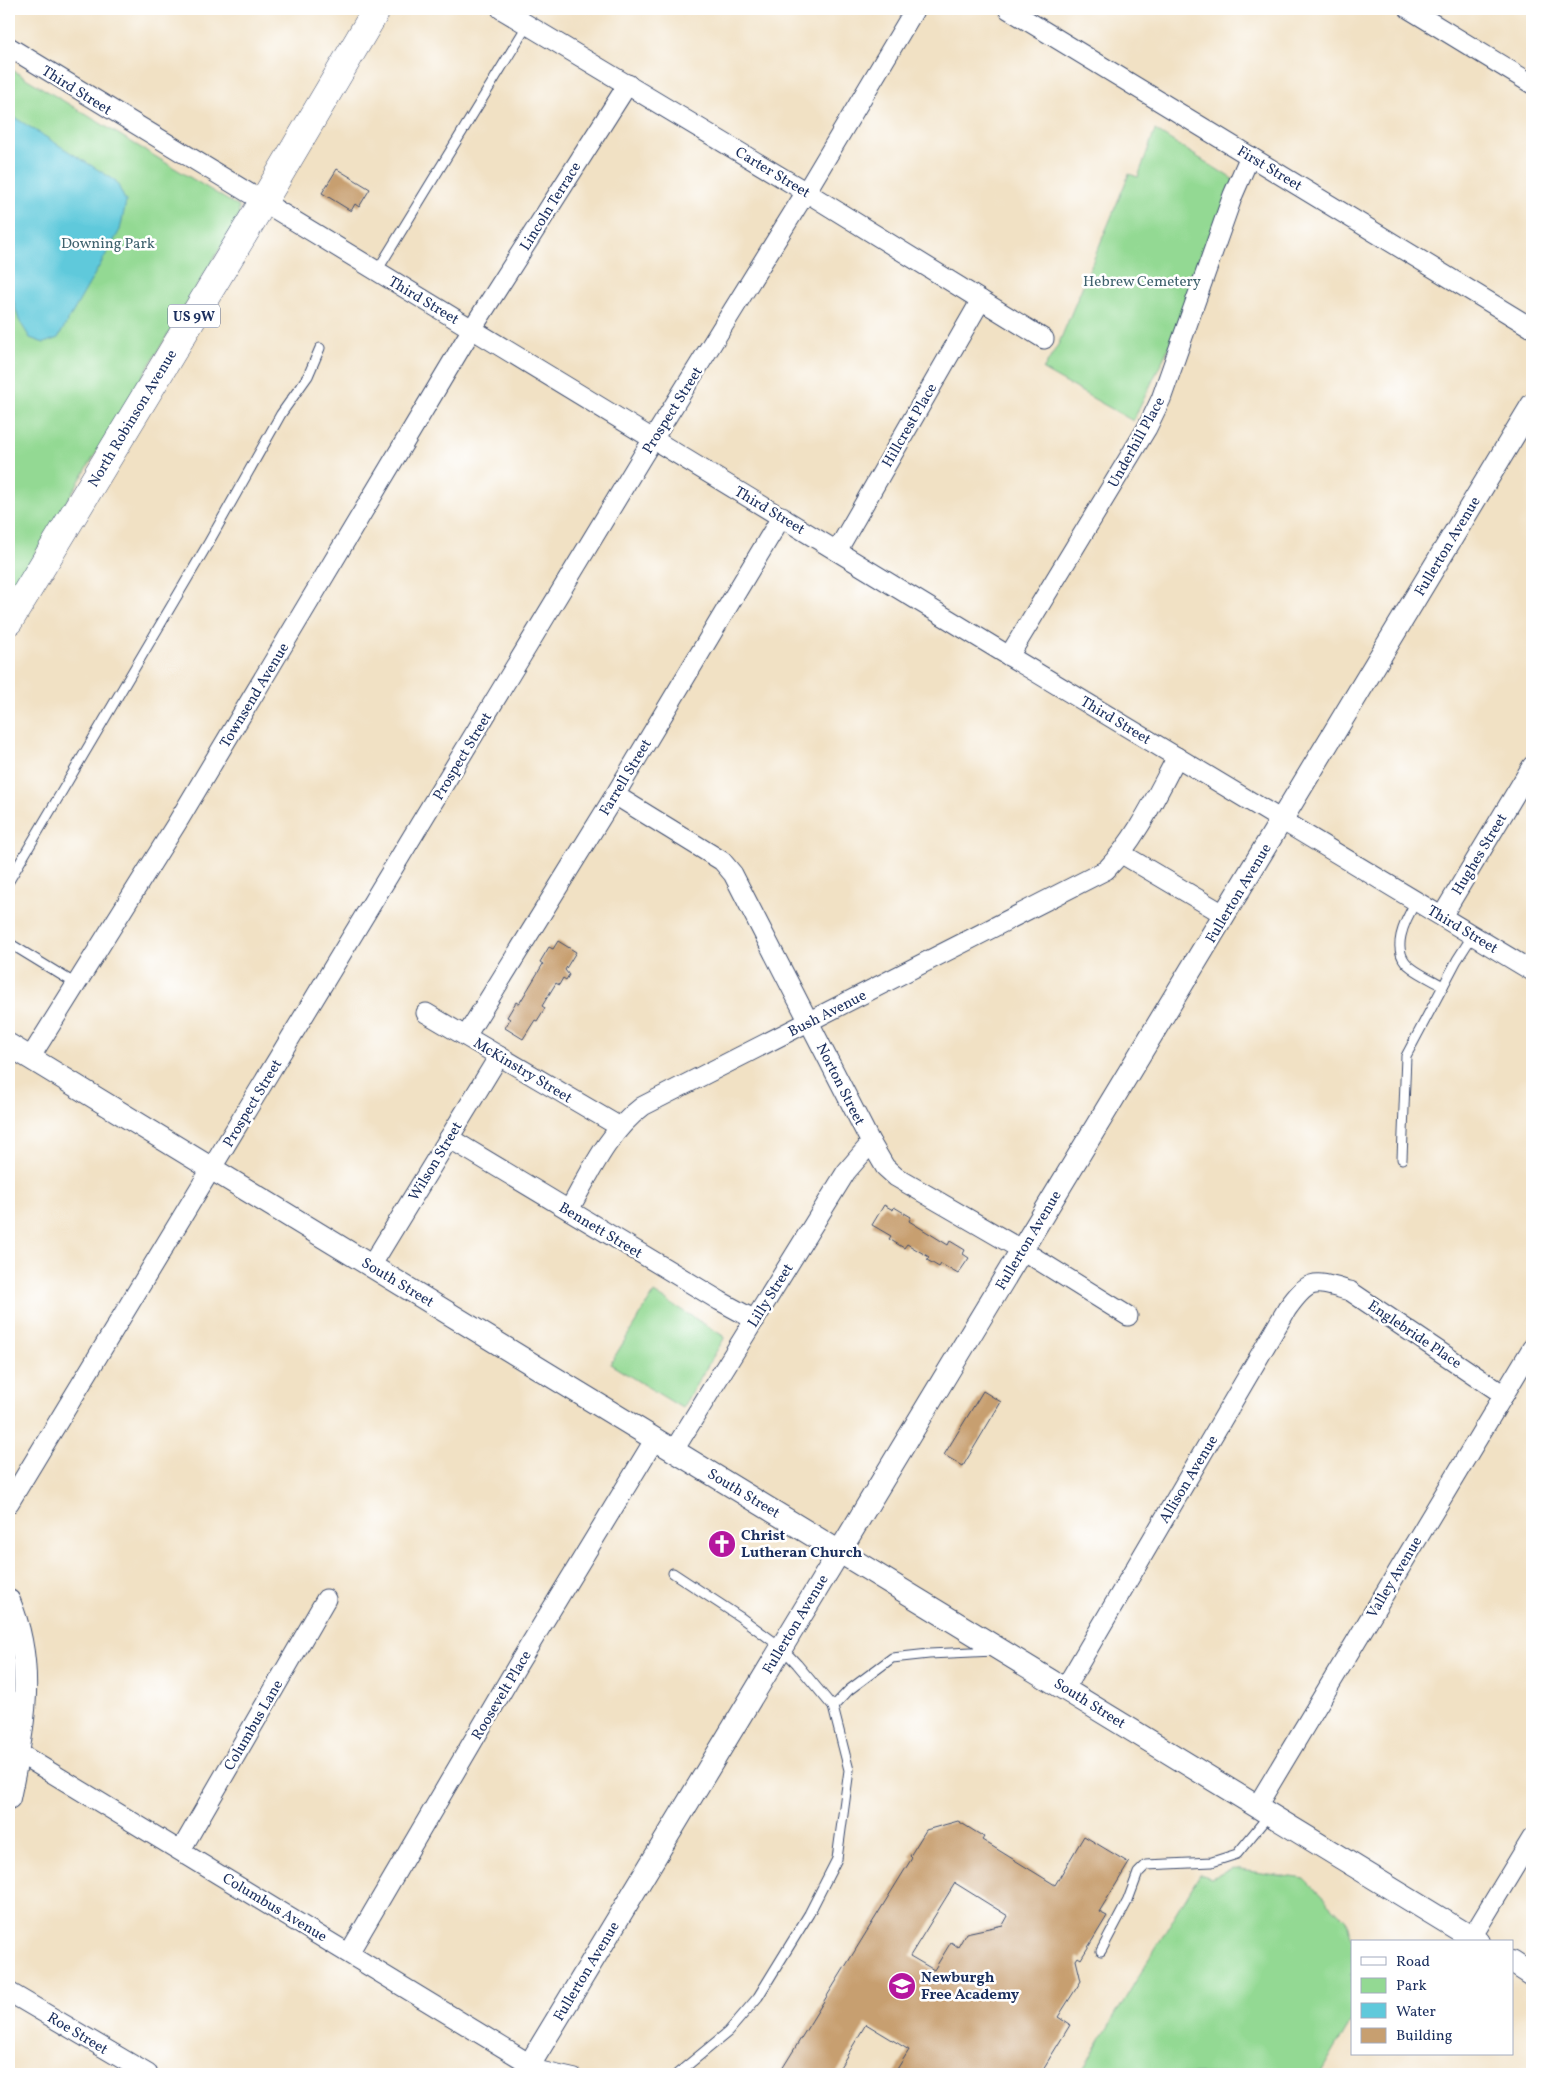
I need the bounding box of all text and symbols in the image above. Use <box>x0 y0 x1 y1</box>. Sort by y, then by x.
street label: Third Street <box>37 61 115 121</box>
street label: First Street <box>1233 142 1306 197</box>
street label: Carter Street <box>731 143 814 204</box>
street label: Lincoln Terrace <box>516 158 587 255</box>
park label: Downing Park <box>61 234 155 255</box>
street label: Third Street <box>384 272 462 331</box>
park label: Hebrew Cemetery <box>1083 272 1201 293</box>
road number: US 9W <box>168 304 220 328</box>
street label: North Robinson Avenue <box>84 346 183 492</box>
street label: Prospect Street <box>638 363 709 459</box>
street label: Hillcrest Place <box>878 380 943 472</box>
street label: Underhill Place <box>1104 394 1171 492</box>
street label: Third Street <box>730 482 808 541</box>
street label: Fullerton Avenue <box>1410 493 1486 601</box>
street label: Townsend Avenue <box>216 639 295 752</box>
street label: Third Street <box>1076 692 1154 751</box>
street label: Prospect Street <box>429 709 498 805</box>
street label: Farrell Street <box>595 735 657 820</box>
street label: Hughes Street <box>1448 810 1513 900</box>
street label: Fullerton Avenue <box>1201 840 1277 948</box>
street label: Third Street <box>1423 901 1501 960</box>
street label: Bush Avenue <box>785 986 870 1043</box>
street label: McKinstry Street <box>469 1033 576 1109</box>
street label: Norton Street <box>810 1040 869 1129</box>
street label: Prospect Street <box>219 1056 288 1152</box>
street label: Wilson Street <box>404 1118 468 1205</box>
street label: Fullerton Avenue <box>991 1187 1067 1295</box>
street label: Bennett Street <box>554 1198 646 1265</box>
street label: South Street <box>357 1253 437 1313</box>
street label: Lilly Street <box>743 1260 799 1332</box>
street label: Englebride Place <box>1363 1296 1465 1375</box>
street label: Allison Avenue <box>1155 1432 1224 1528</box>
street label: South Street <box>703 1464 783 1524</box>
place label: Christ Lutheran Church <box>741 1526 863 1564</box>
church icon: Christ Lutheran Church <box>707 1529 737 1559</box>
street label: Valley Avenue <box>1363 1533 1428 1623</box>
street label: Fullerton Avenue <box>758 1571 834 1679</box>
street label: Roosevelt Place <box>467 1647 537 1745</box>
street label: South Street <box>1049 1674 1129 1735</box>
street label: Columbus Lane <box>220 1676 289 1775</box>
street label: Columbus Avenue <box>218 1869 331 1948</box>
street label: Fullerton Avenue <box>549 1918 625 2026</box>
legend <box>1351 1940 1514 2056</box>
text: Road <box>1396 1952 1430 1973</box>
place label: Newburgh Free Academy <box>921 1968 1020 2006</box>
school or university icon: Newburgh Free Academy <box>887 1971 917 2001</box>
text: Park <box>1396 1976 1427 1997</box>
text: Water <box>1396 2002 1436 2023</box>
street label: Roe Street <box>43 2008 112 2061</box>
text: Building <box>1396 2026 1453 2047</box>

